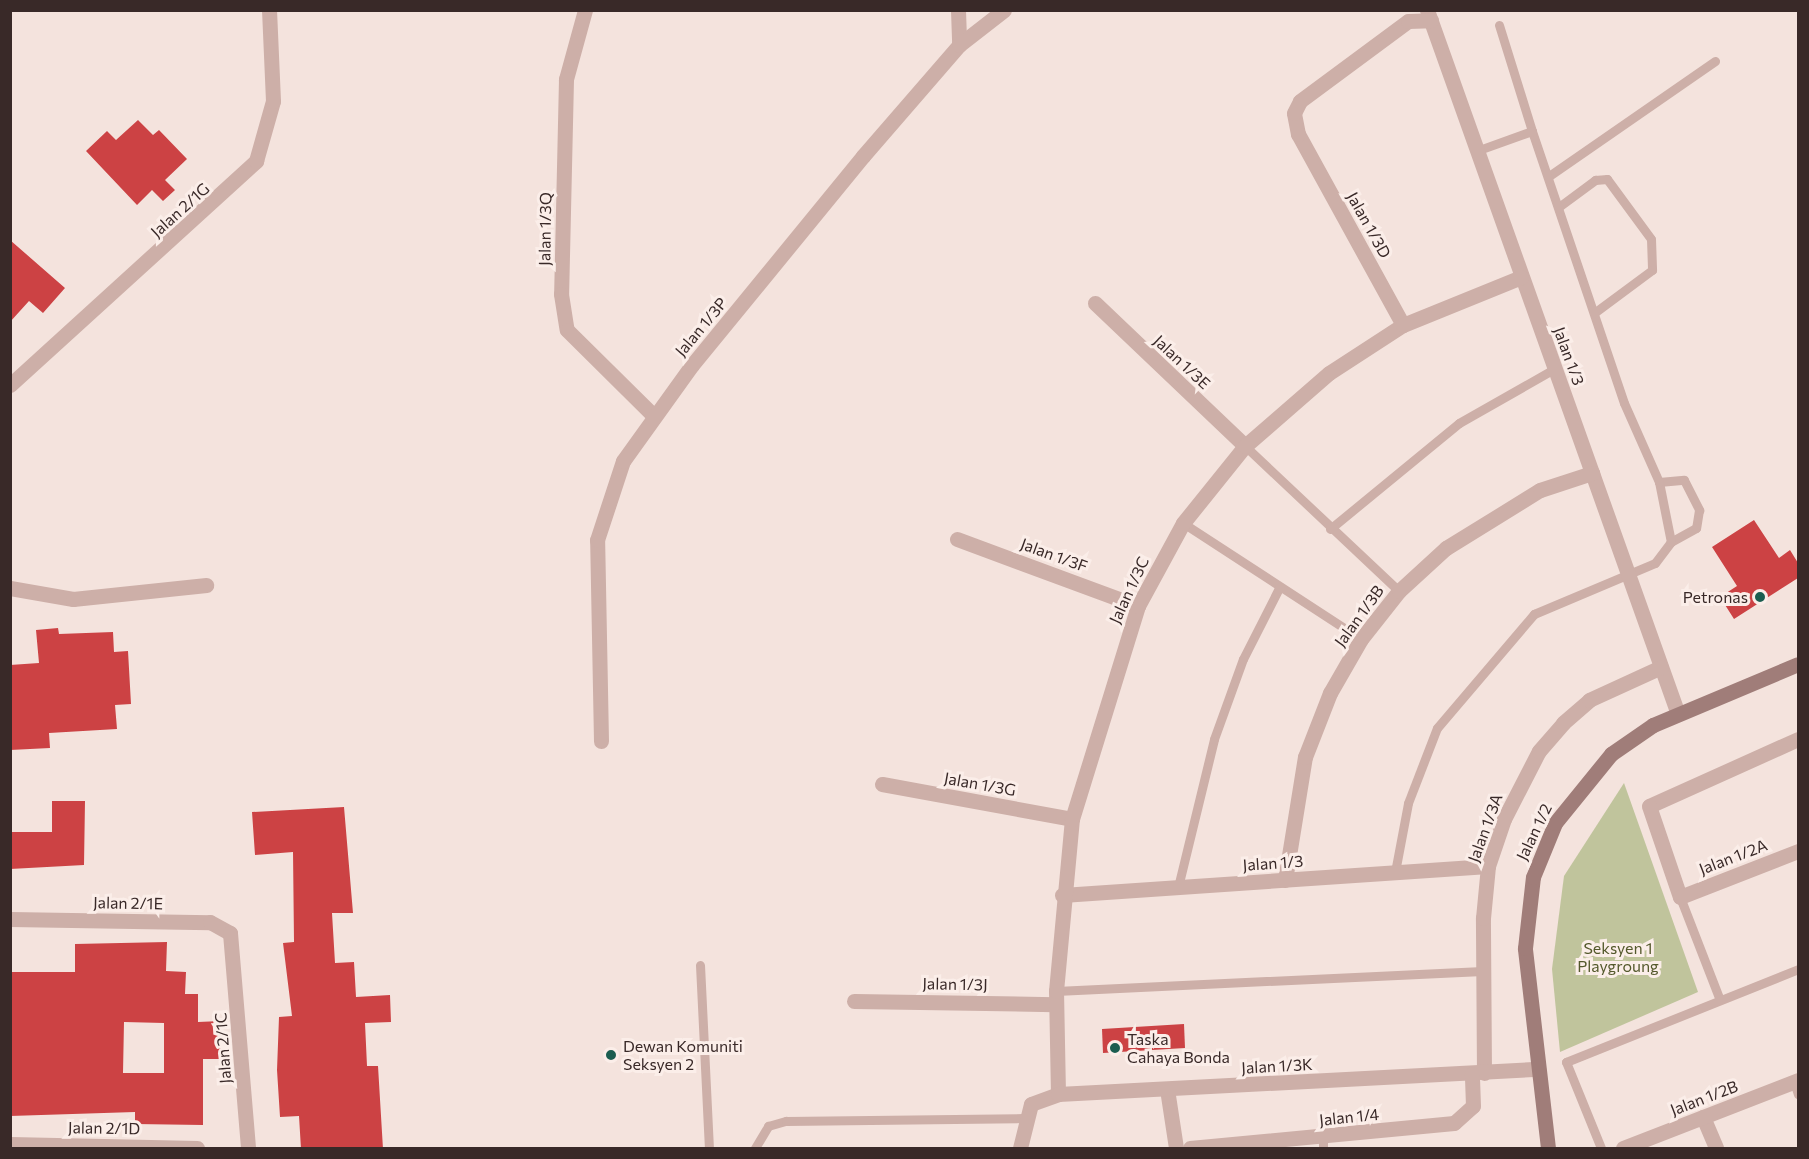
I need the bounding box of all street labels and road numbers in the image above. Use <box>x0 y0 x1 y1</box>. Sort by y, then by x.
street label: Jalan 2/1G <box>147 179 213 241</box>
street label: Jalan 1/3D <box>1343 189 1395 261</box>
street label: Jalan 1/3Q <box>535 192 555 266</box>
street label: Jalan 1/3P <box>671 294 731 360</box>
street label: Jalan 1/3 <box>1550 324 1588 388</box>
street label: Jalan 1/3E <box>1150 331 1214 393</box>
street label: Jalan 1/3F <box>1018 534 1090 576</box>
street label: Jalan 1/3C <box>1105 553 1153 627</box>
street label: Jalan 1/3B <box>1330 582 1388 650</box>
street label: Jalan 1/3G <box>943 768 1017 800</box>
street label: Jalan 1/3A <box>1464 791 1506 865</box>
street label: Jalan 1/2 <box>1512 801 1556 863</box>
street label: Jalan 1/2A <box>1696 835 1770 879</box>
street label: Jalan 1/3 <box>1242 851 1304 875</box>
street label: Jalan 2/1E <box>93 893 163 913</box>
street label: Jalan 1/3J <box>922 974 988 994</box>
street label: Jalan 2/1C <box>211 1012 235 1084</box>
street label: Jalan 1/3K <box>1241 1055 1313 1077</box>
street label: Jalan 1/2B <box>1667 1076 1741 1120</box>
street label: Jalan 1/4 <box>1318 1104 1380 1130</box>
street label: Jalan 2/1D <box>68 1118 140 1138</box>

